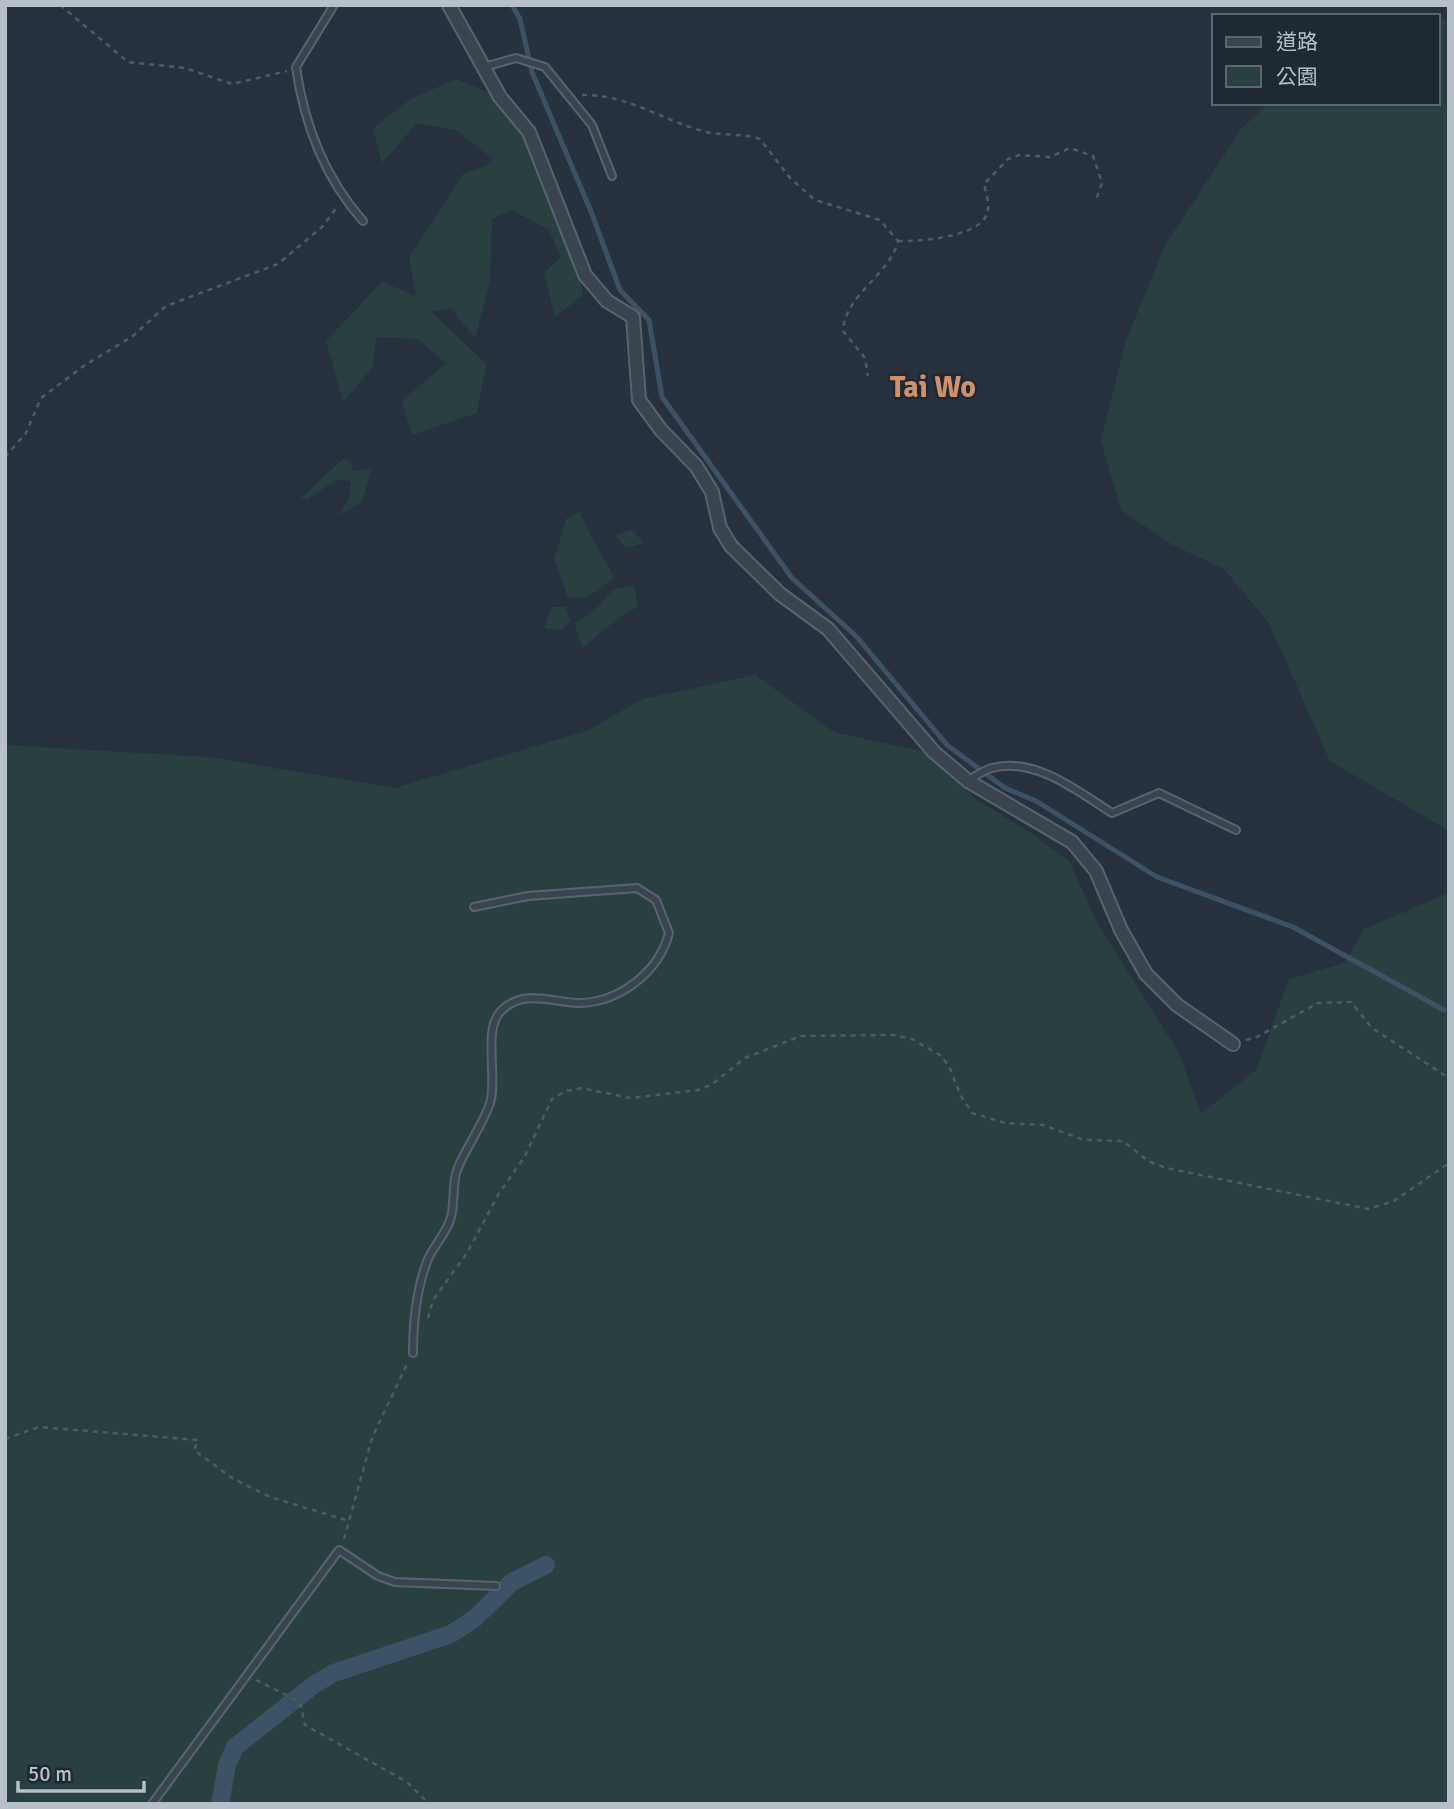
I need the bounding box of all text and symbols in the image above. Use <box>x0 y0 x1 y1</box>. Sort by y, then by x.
legend <box>1212 14 1440 105</box>
text: 道路 <box>1276 29 1318 55</box>
text: 公園 <box>1276 64 1318 90</box>
district label: Tai Wo <box>890 369 976 406</box>
scale bar <box>18 1750 144 1794</box>
text: 50 m <box>28 1761 72 1787</box>

